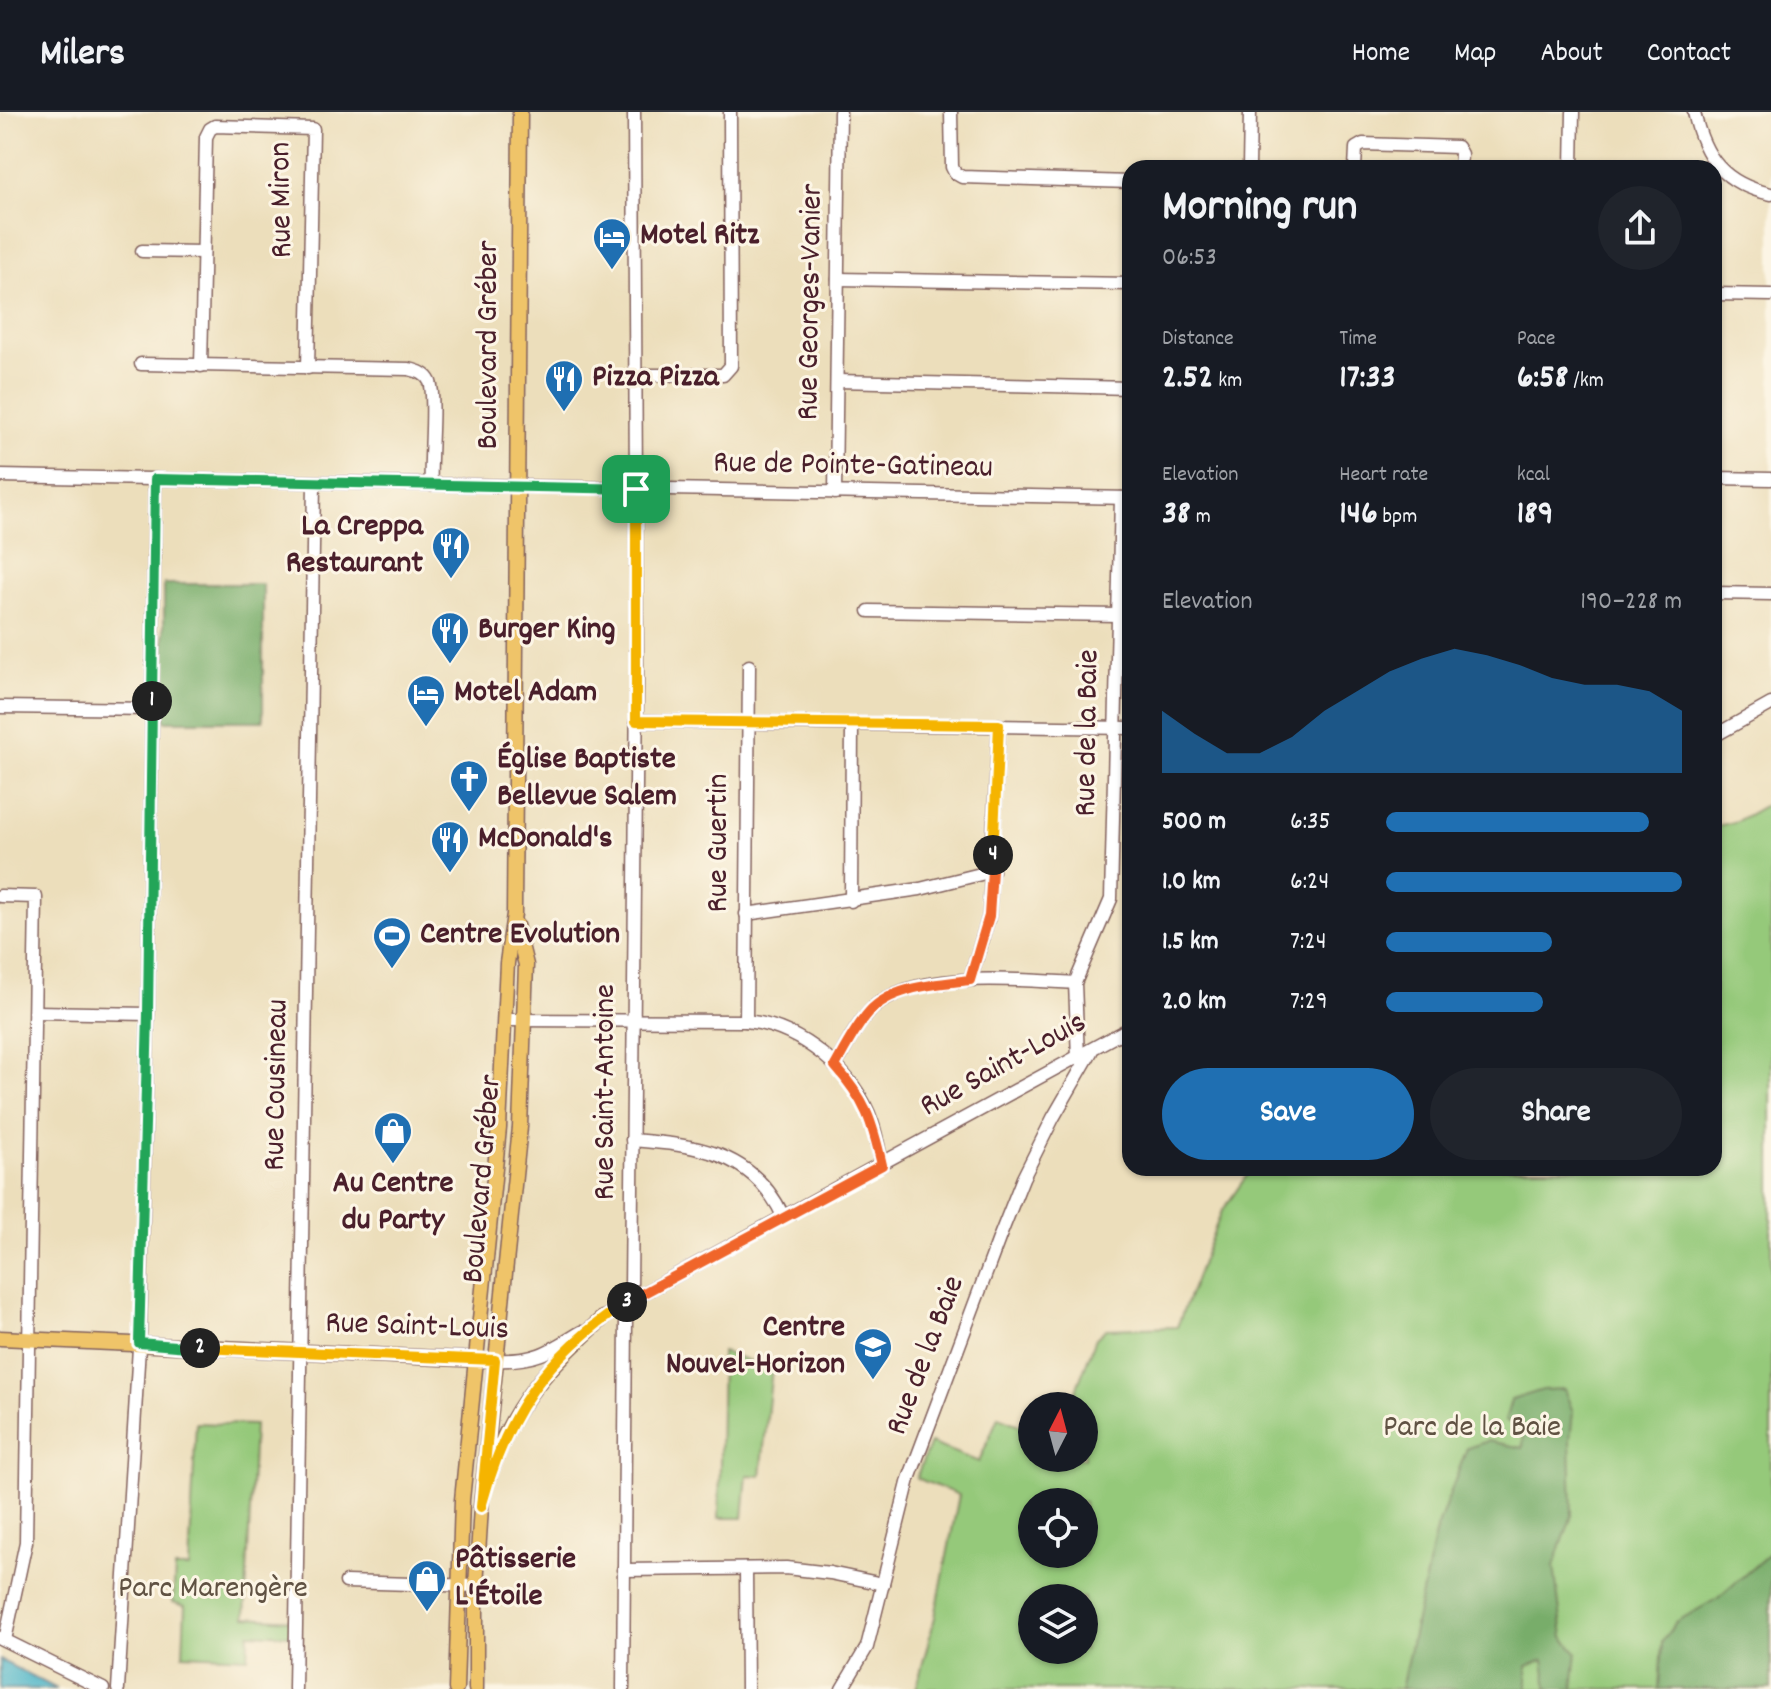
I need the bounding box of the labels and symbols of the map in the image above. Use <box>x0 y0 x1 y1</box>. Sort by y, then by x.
street label: Rue Miron <box>259 141 307 259</box>
street label: Rue Georges-Vanier <box>787 183 837 421</box>
place label: Motel Ritz <box>640 214 760 260</box>
hotel icon: Motel Ritz <box>591 216 633 271</box>
street label: Boulevard Gréber <box>467 240 513 450</box>
place label: Pizza Pizza <box>592 356 720 402</box>
restaurant icon: Pizza Pizza <box>543 358 585 413</box>
street label: Rue de Pointe-Gatineau <box>713 442 993 492</box>
pin <box>602 455 670 523</box>
place label: La Creppa Restaurant <box>286 505 424 588</box>
restaurant icon: La Creppa Restaurant <box>430 525 472 580</box>
place label: Burger King <box>478 608 616 654</box>
restaurant icon: Burger King <box>429 610 471 665</box>
street label: Rue de la Baie <box>1065 649 1113 817</box>
place label: Motel Adam <box>454 671 597 717</box>
hotel icon: Motel Adam <box>405 673 447 728</box>
pin: 1 <box>132 681 172 721</box>
place label: Église Baptiste Bellevue Salem <box>497 738 677 821</box>
church icon: Église Baptiste Bellevue Salem <box>448 758 490 813</box>
street label: Rue Guertin <box>697 773 743 913</box>
place label: McDonald's <box>478 817 613 863</box>
restaurant icon: McDonald's <box>429 819 471 874</box>
pin: 4 <box>973 835 1013 875</box>
place label: Centre Evolution <box>420 913 620 959</box>
sports icon: Centre Evolution <box>371 915 413 970</box>
street label: Rue Saint-Antoine <box>584 984 630 1200</box>
street label: Rue Cousineau <box>254 999 302 1171</box>
street label: Rue Saint-Louis <box>912 1001 1096 1131</box>
street label: Boulevard Gréber <box>452 1073 516 1285</box>
shop icon: Au Centre du Party <box>372 1110 414 1165</box>
place label: Au Centre du Party <box>332 1162 454 1245</box>
street label: Rue de la Baie <box>876 1270 978 1442</box>
pin: 3 <box>607 1282 647 1322</box>
street label: Rue Saint-Louis <box>324 1302 510 1354</box>
place label: Centre Nouvel-Horizon <box>666 1306 845 1389</box>
school or university icon: Centre Nouvel-Horizon <box>852 1326 894 1381</box>
pin: 2 <box>180 1328 220 1368</box>
north arrow <box>1018 1392 1098 1472</box>
park label: Parc de la Baie <box>1383 1406 1561 1452</box>
place label: Pâtisserie L'Étoile <box>455 1538 576 1621</box>
shop icon: Pâtisserie L'Étoile <box>406 1558 448 1613</box>
park label: Parc Marengère <box>118 1567 308 1613</box>

